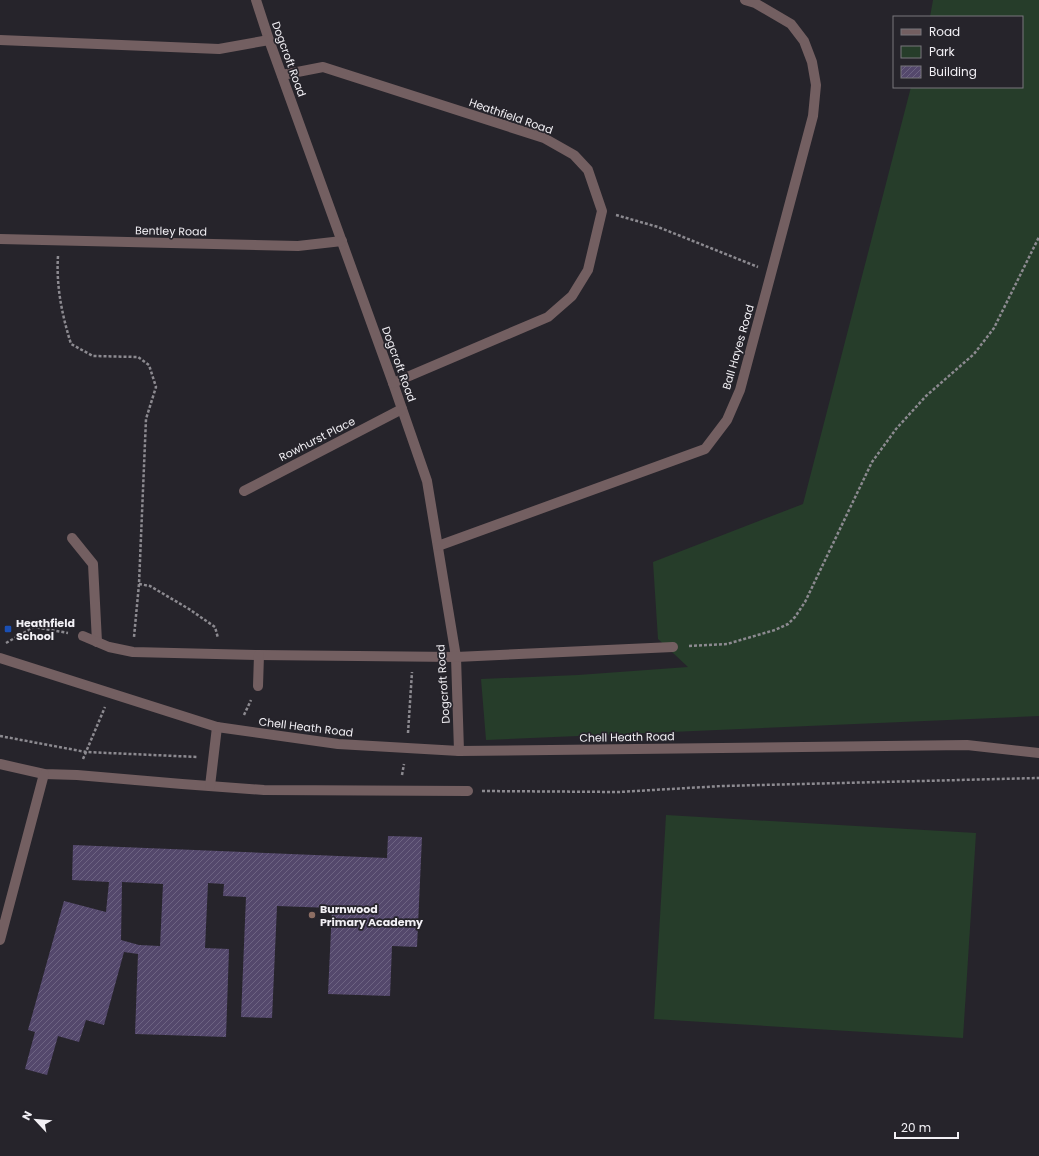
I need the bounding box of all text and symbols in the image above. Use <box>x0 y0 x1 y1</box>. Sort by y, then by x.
legend <box>893 16 1023 88</box>
street label: Dogcroft Road <box>268 19 310 99</box>
text: Road <box>929 23 960 40</box>
text: Park <box>929 43 956 60</box>
text: Building <box>929 63 977 80</box>
street label: Heathfield Road <box>467 94 555 138</box>
street label: Bentley Road <box>135 222 207 240</box>
street label: Ball Hayes Road <box>718 303 758 391</box>
street label: Dogcroft Road <box>378 324 420 404</box>
street label: Rowhurst Place <box>276 413 358 465</box>
place label: Heathfield School <box>16 615 75 644</box>
marker: Heathfield School <box>3 624 13 634</box>
street label: Dogcroft Road <box>432 644 454 724</box>
street label: Chell Heath Road <box>258 713 354 741</box>
street label: Chell Heath Road <box>579 728 675 746</box>
place label: Burnwood Primary Academy <box>320 901 423 930</box>
marker: Burnwood Primary Academy <box>307 910 317 920</box>
north arrow <box>16 1100 56 1140</box>
text: N <box>18 1108 36 1123</box>
scale bar <box>895 1114 958 1140</box>
text: 20 m <box>901 1119 931 1136</box>

